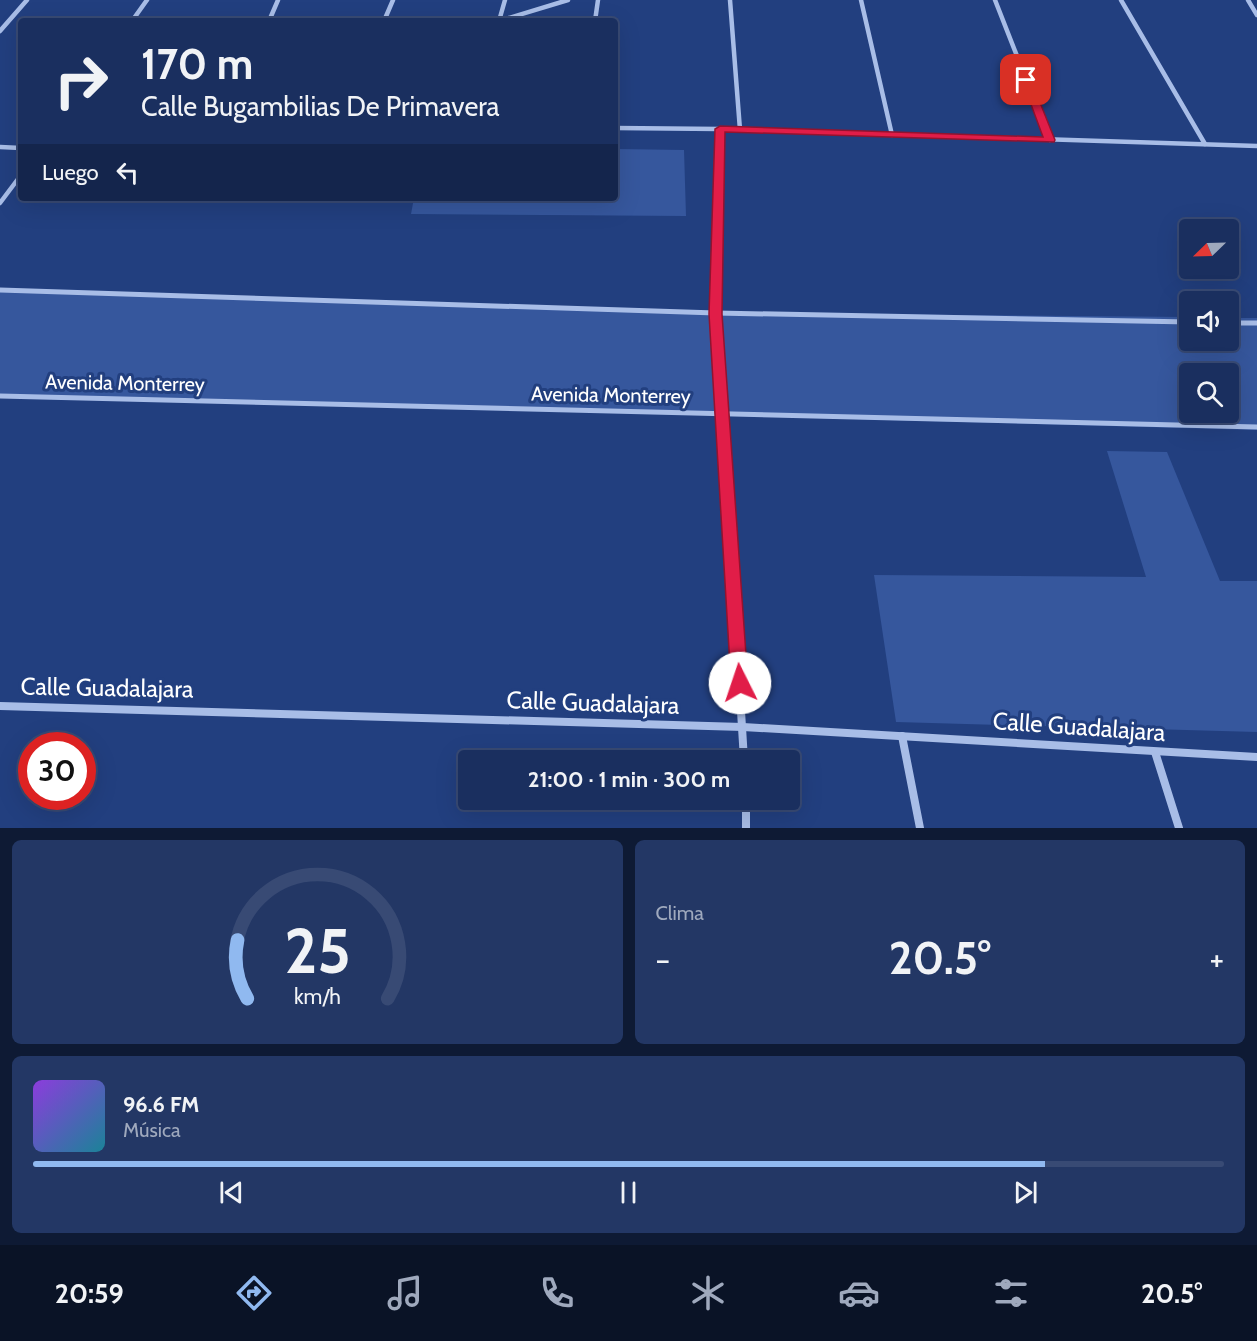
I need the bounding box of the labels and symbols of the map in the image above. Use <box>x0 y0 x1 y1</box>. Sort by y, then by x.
pin <box>1000 54 1051 105</box>
north arrow <box>1179 219 1239 279</box>
street label: Avenida Monterrey <box>45 370 205 396</box>
street label: Avenida Monterrey <box>531 382 691 408</box>
position arrow <box>708 651 772 715</box>
street label: Calle Guadalajara <box>20 671 194 704</box>
street label: Calle Guadalajara <box>506 685 680 720</box>
street label: Calle Guadalajara <box>992 706 1167 747</box>
speed limit sign: 30 <box>18 732 96 810</box>

